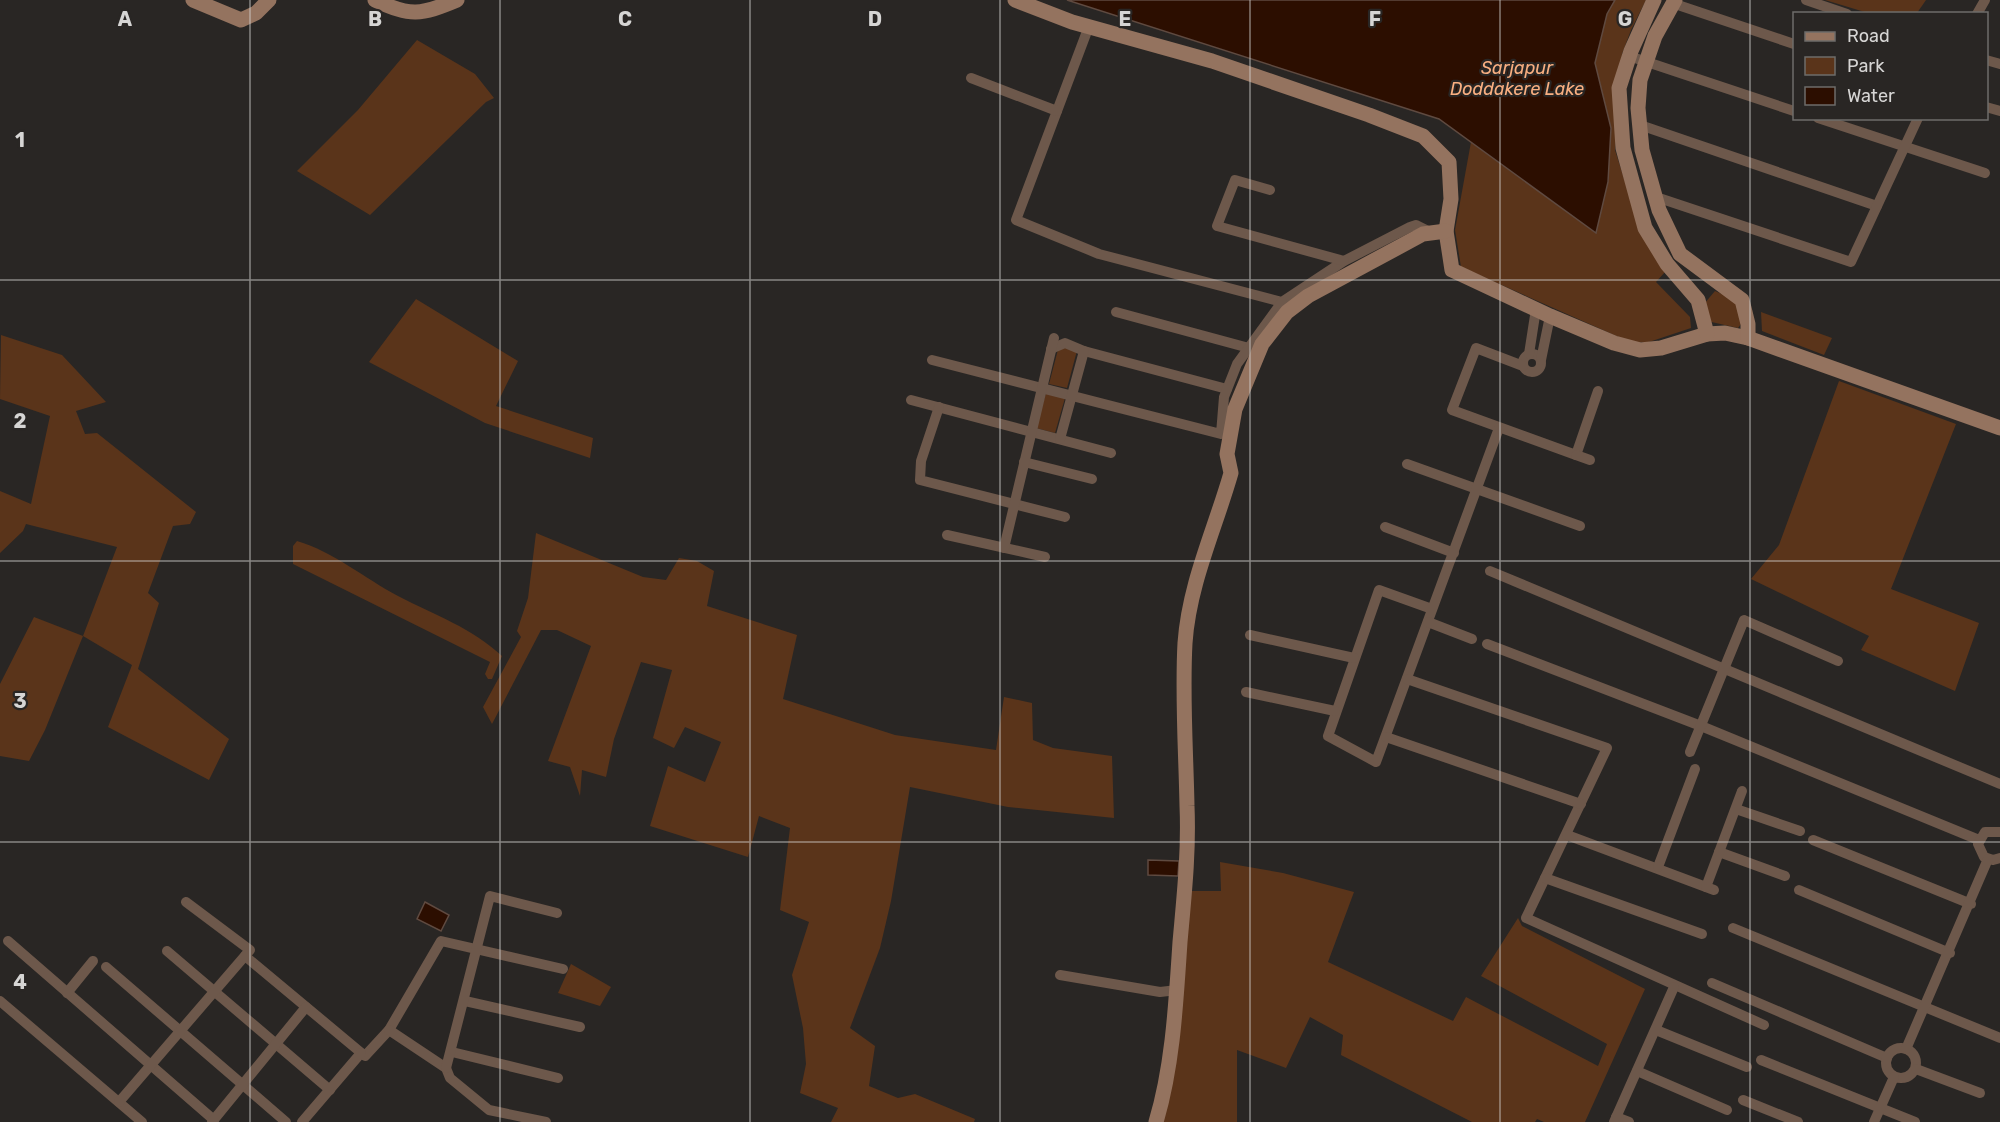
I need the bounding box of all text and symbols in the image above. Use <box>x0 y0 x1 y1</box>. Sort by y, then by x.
text: A <box>118 7 133 31</box>
text: B <box>368 7 382 31</box>
text: C <box>618 7 632 31</box>
text: D <box>868 7 882 31</box>
text: E <box>1119 7 1131 31</box>
text: F <box>1369 7 1381 31</box>
text: G <box>1618 7 1632 31</box>
legend <box>1793 12 1988 120</box>
text: Road <box>1847 25 1890 47</box>
text: Park <box>1847 55 1885 77</box>
water label: Sarjapur Doddakere Lake <box>1450 57 1584 100</box>
text: Water <box>1847 85 1895 107</box>
text: 1 <box>15 128 25 152</box>
text: 2 <box>14 409 27 433</box>
text: 3 <box>13 689 27 713</box>
text: 4 <box>13 970 27 994</box>

